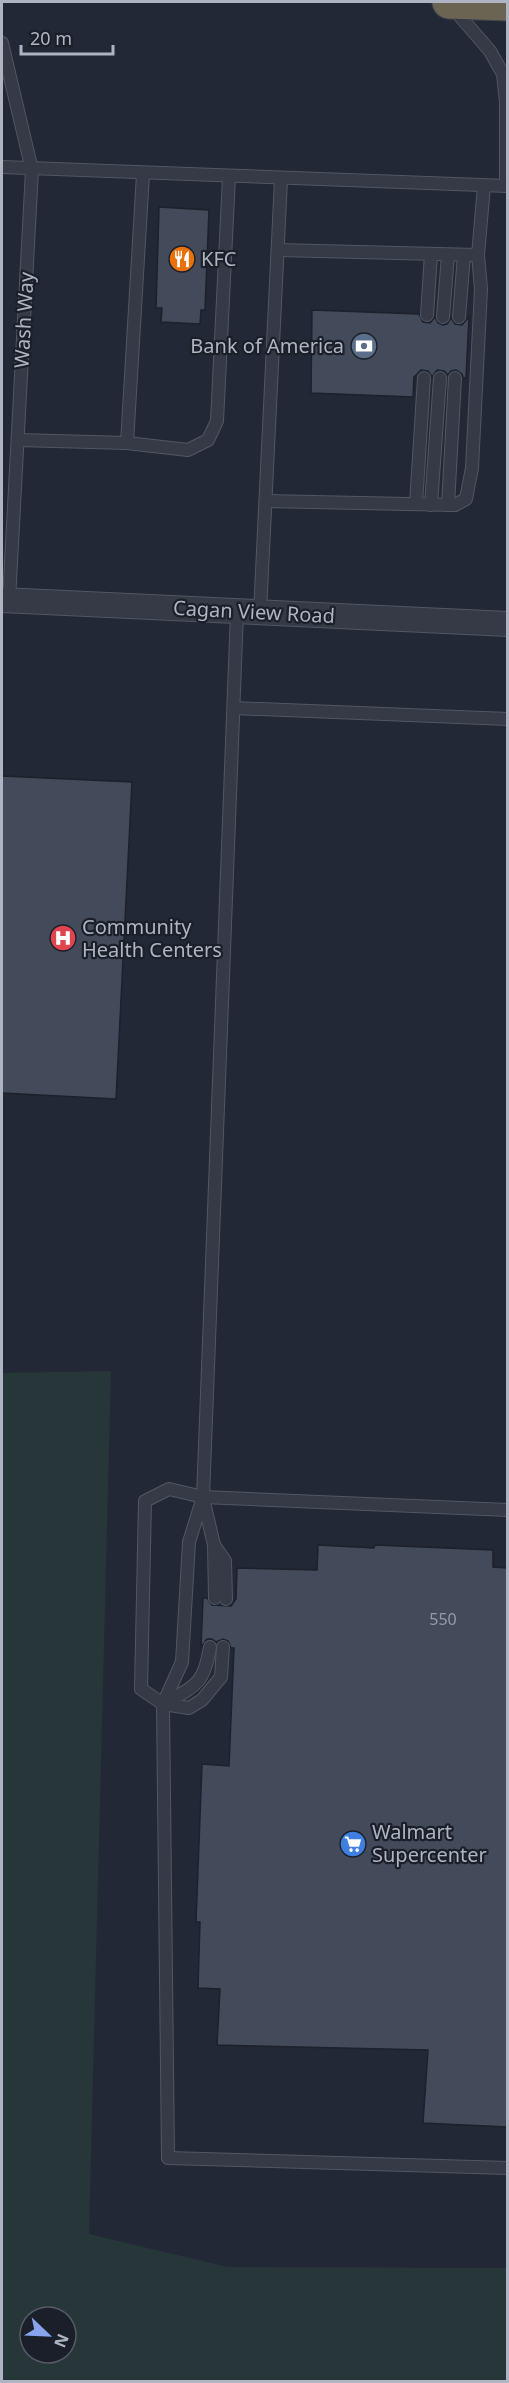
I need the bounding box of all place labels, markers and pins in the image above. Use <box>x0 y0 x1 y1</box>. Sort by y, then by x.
restaurant icon: KFC <box>167 244 197 274</box>
place label: KFC <box>201 245 237 272</box>
bank icon: Bank of America <box>349 331 379 361</box>
place label: Bank of America <box>190 332 344 359</box>
place label: Community Health Centers <box>82 913 222 963</box>
hospital icon: Community Health Centers <box>48 923 78 953</box>
place label: Walmart Supercenter <box>372 1818 487 1868</box>
supermarket icon: Walmart Supercenter <box>338 1829 368 1859</box>

